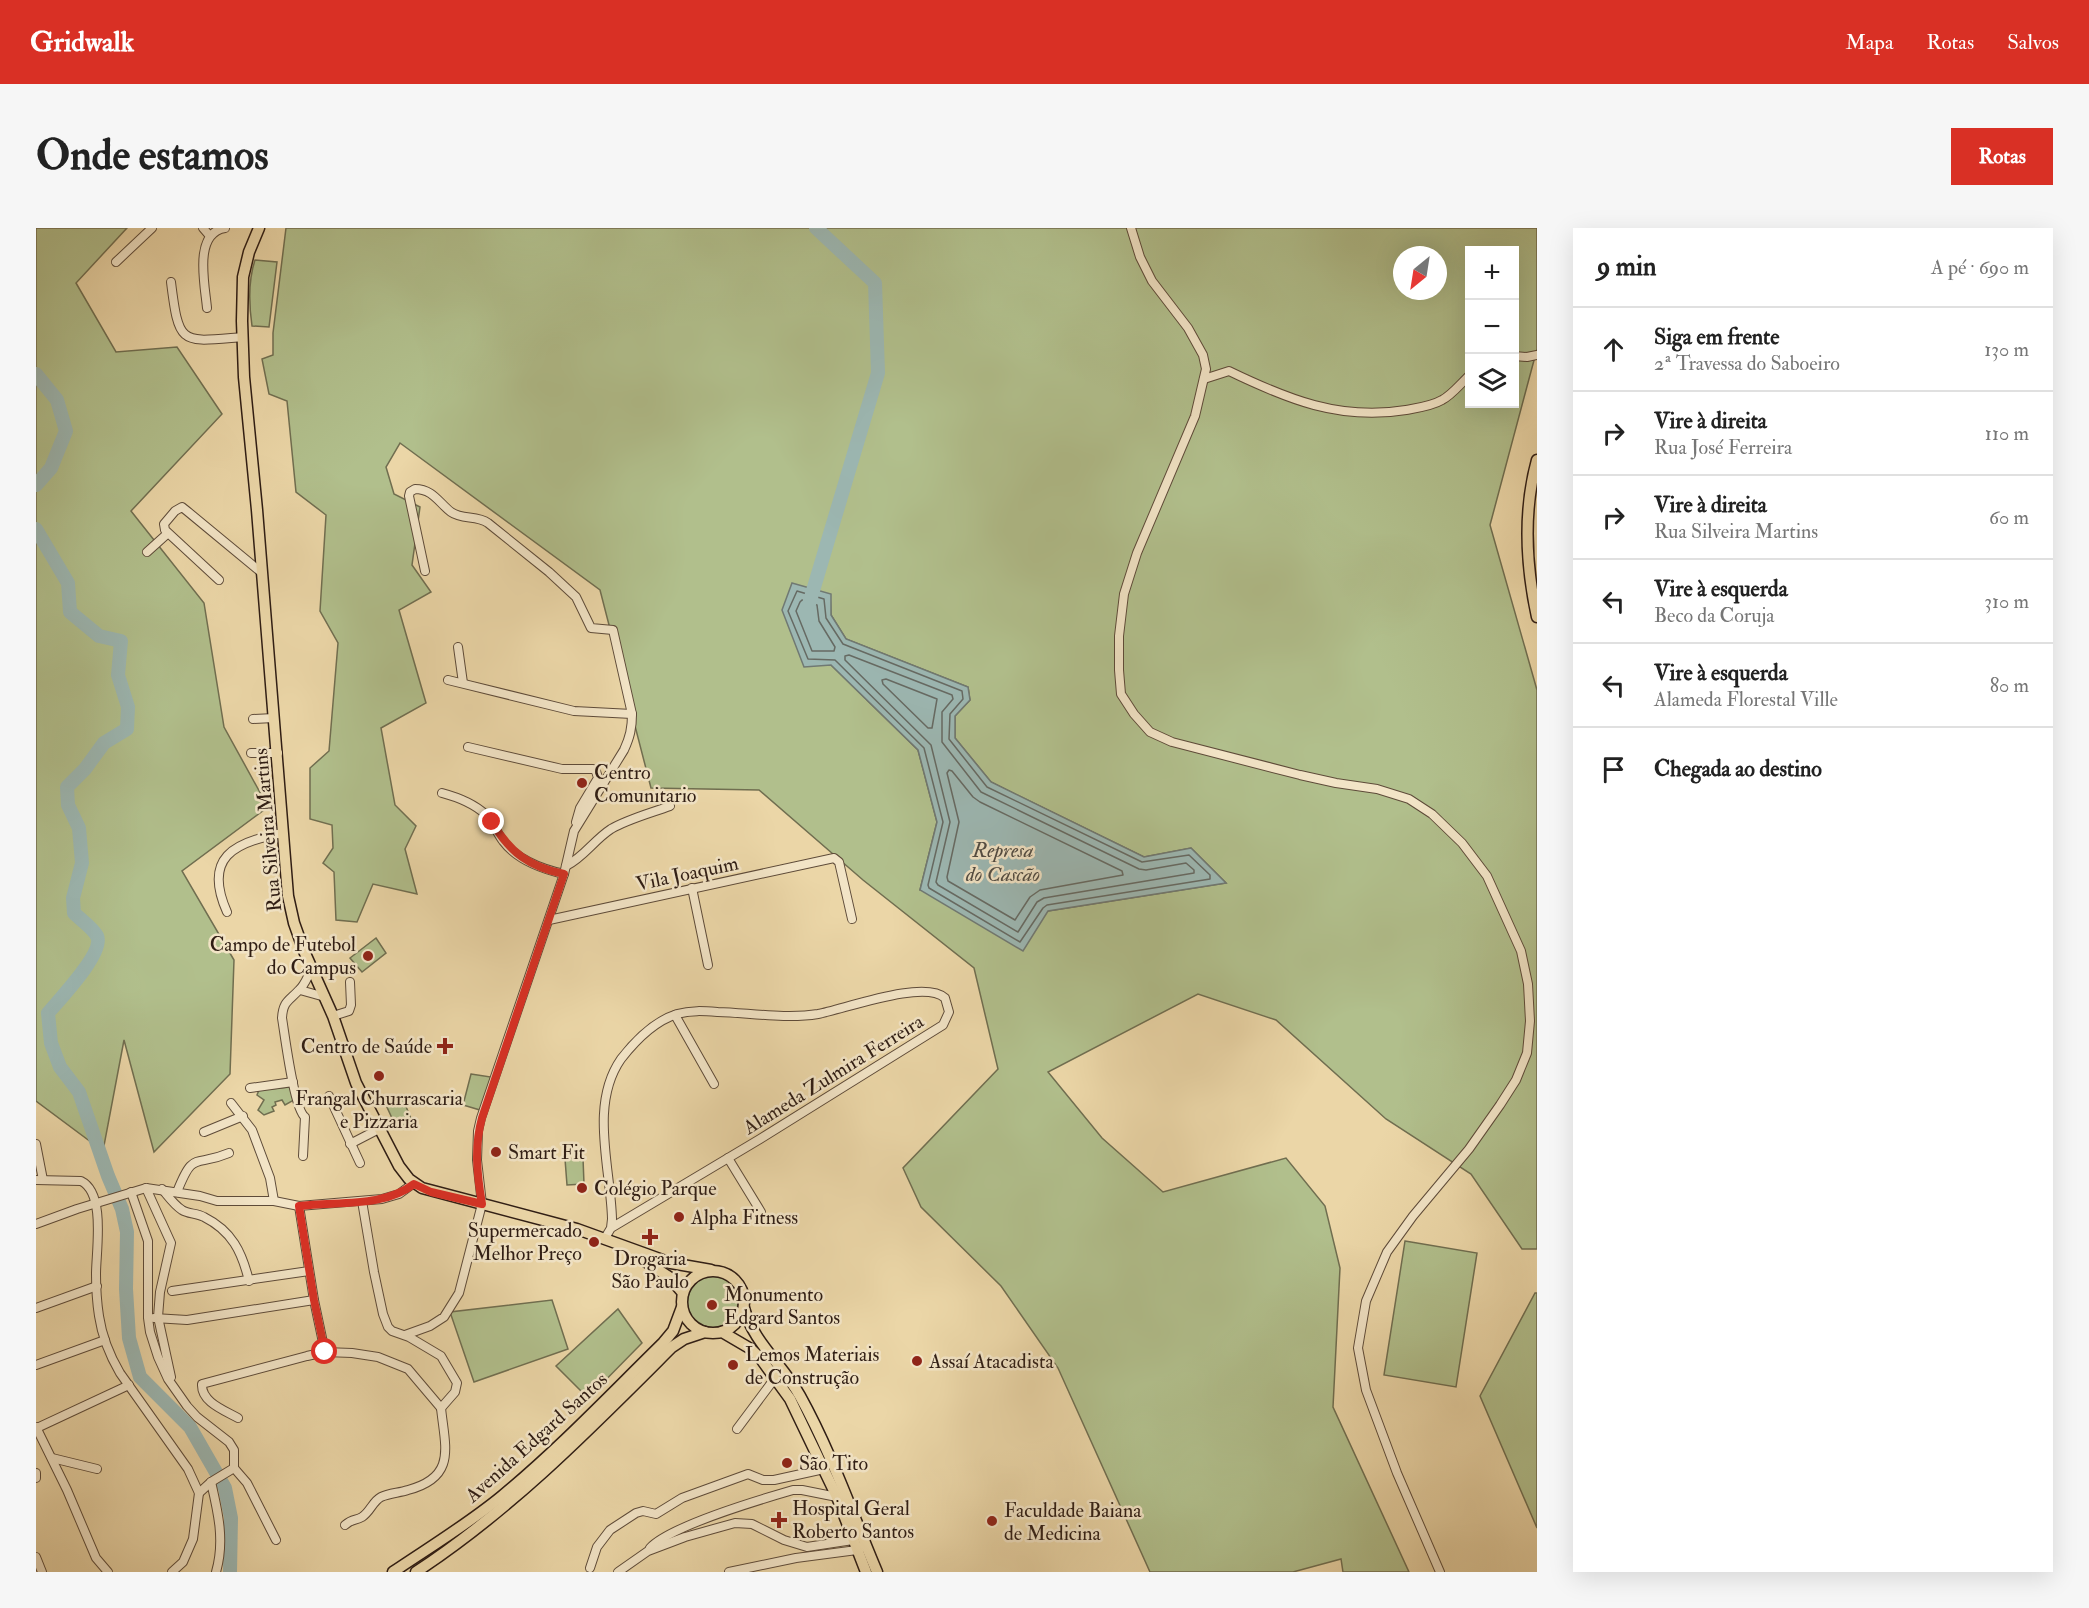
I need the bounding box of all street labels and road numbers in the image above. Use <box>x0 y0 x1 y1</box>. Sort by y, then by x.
street label: Rua Silveira Martins <box>248 747 287 913</box>
street label: Vila Joaquim <box>634 850 741 897</box>
street label: Alameda Zulmira Ferreira <box>738 1008 929 1141</box>
street label: Avenida Edgard Santos <box>459 1367 613 1509</box>

